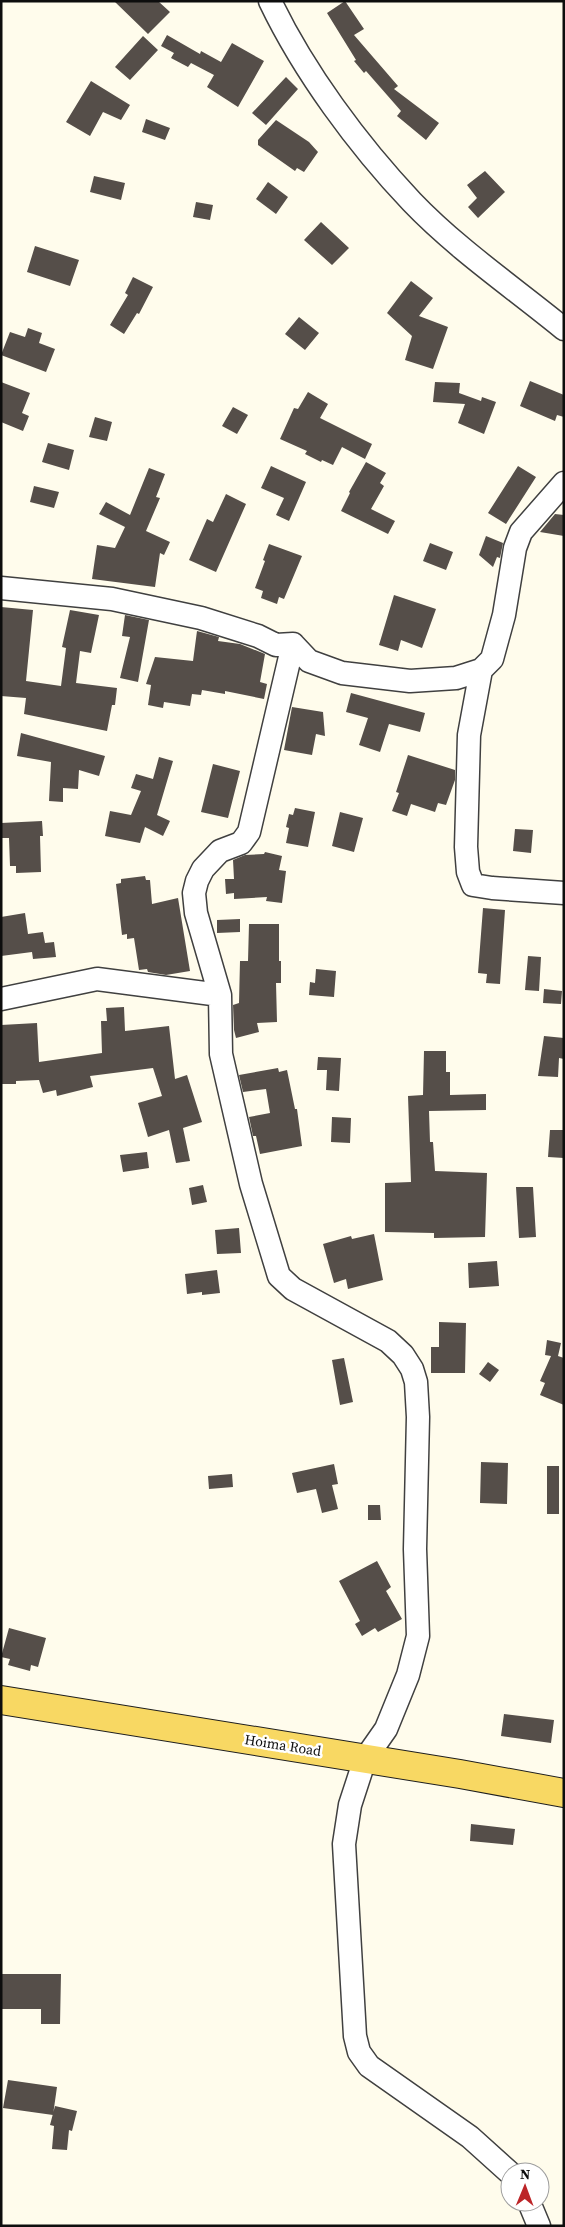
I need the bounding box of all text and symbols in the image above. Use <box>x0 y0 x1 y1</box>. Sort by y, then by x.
street label: Hoima Road <box>243 1729 323 1761</box>
north arrow <box>500 2162 550 2212</box>
text: N <box>520 2164 531 2184</box>

